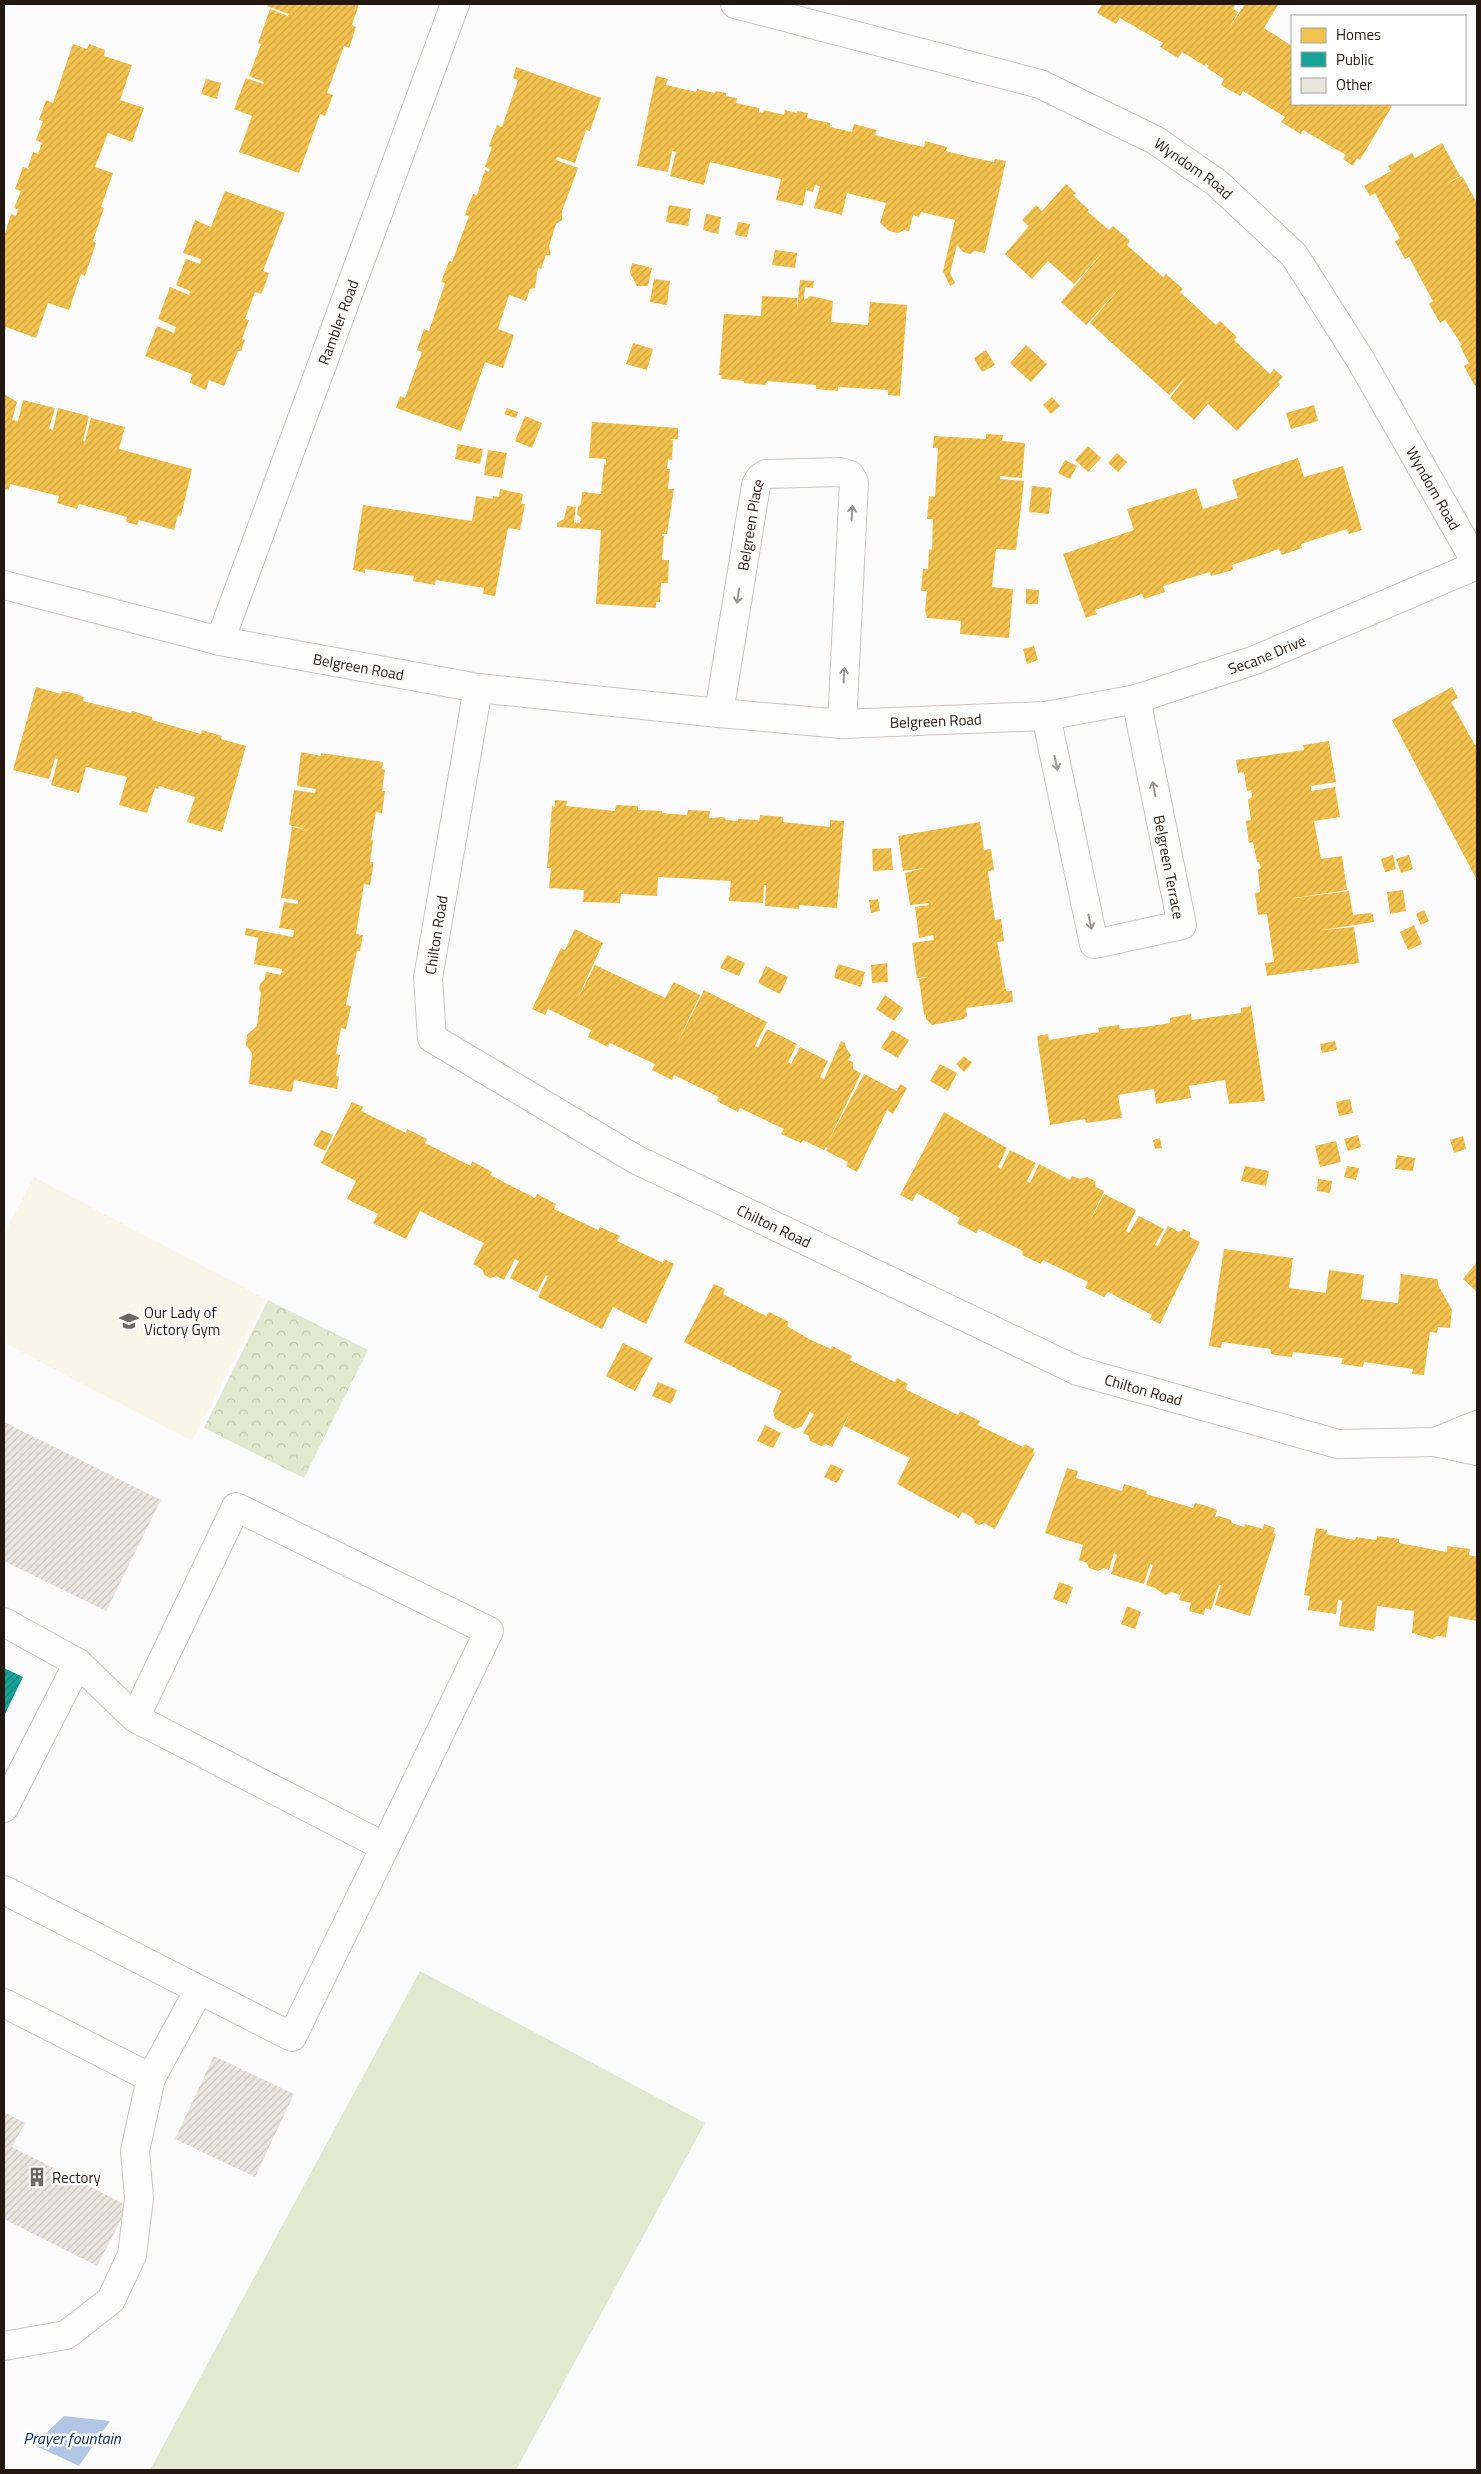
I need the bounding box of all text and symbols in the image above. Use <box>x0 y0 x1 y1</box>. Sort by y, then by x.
legend <box>1291 15 1466 105</box>
text: Homes <box>1336 23 1381 46</box>
text: Public <box>1336 48 1374 71</box>
text: Other <box>1336 73 1372 96</box>
street label: Wyndom Road <box>1150 131 1239 204</box>
street label: Rambler Road <box>311 276 364 368</box>
street label: Wyndom Road <box>1401 442 1467 534</box>
street label: Belgreen Place <box>731 473 769 572</box>
one-way arrow <box>848 505 857 521</box>
one-way arrow <box>733 587 743 603</box>
street label: Secane Drive <box>1225 628 1309 680</box>
street label: Belgreen Road <box>311 647 406 686</box>
one-way arrow <box>840 667 849 683</box>
street label: Belgreen Road <box>889 707 982 734</box>
one-way arrow <box>1052 755 1061 771</box>
one-way arrow <box>1149 782 1159 798</box>
street label: Belgreen Terrace <box>1148 813 1190 921</box>
street label: Chilton Road <box>418 894 454 976</box>
one-way arrow <box>1085 914 1095 930</box>
street label: Chilton Road <box>733 1198 815 1253</box>
place label: Our Lady of Victory Gym <box>144 1301 220 1341</box>
school or university icon: Our Lady of Victory Gym <box>118 1310 140 1332</box>
street label: Chilton Road <box>1102 1368 1185 1411</box>
building icon: Rectory <box>26 2166 48 2188</box>
place label: Rectory <box>52 2166 101 2189</box>
water label: Prayer fountain <box>23 2426 122 2450</box>

